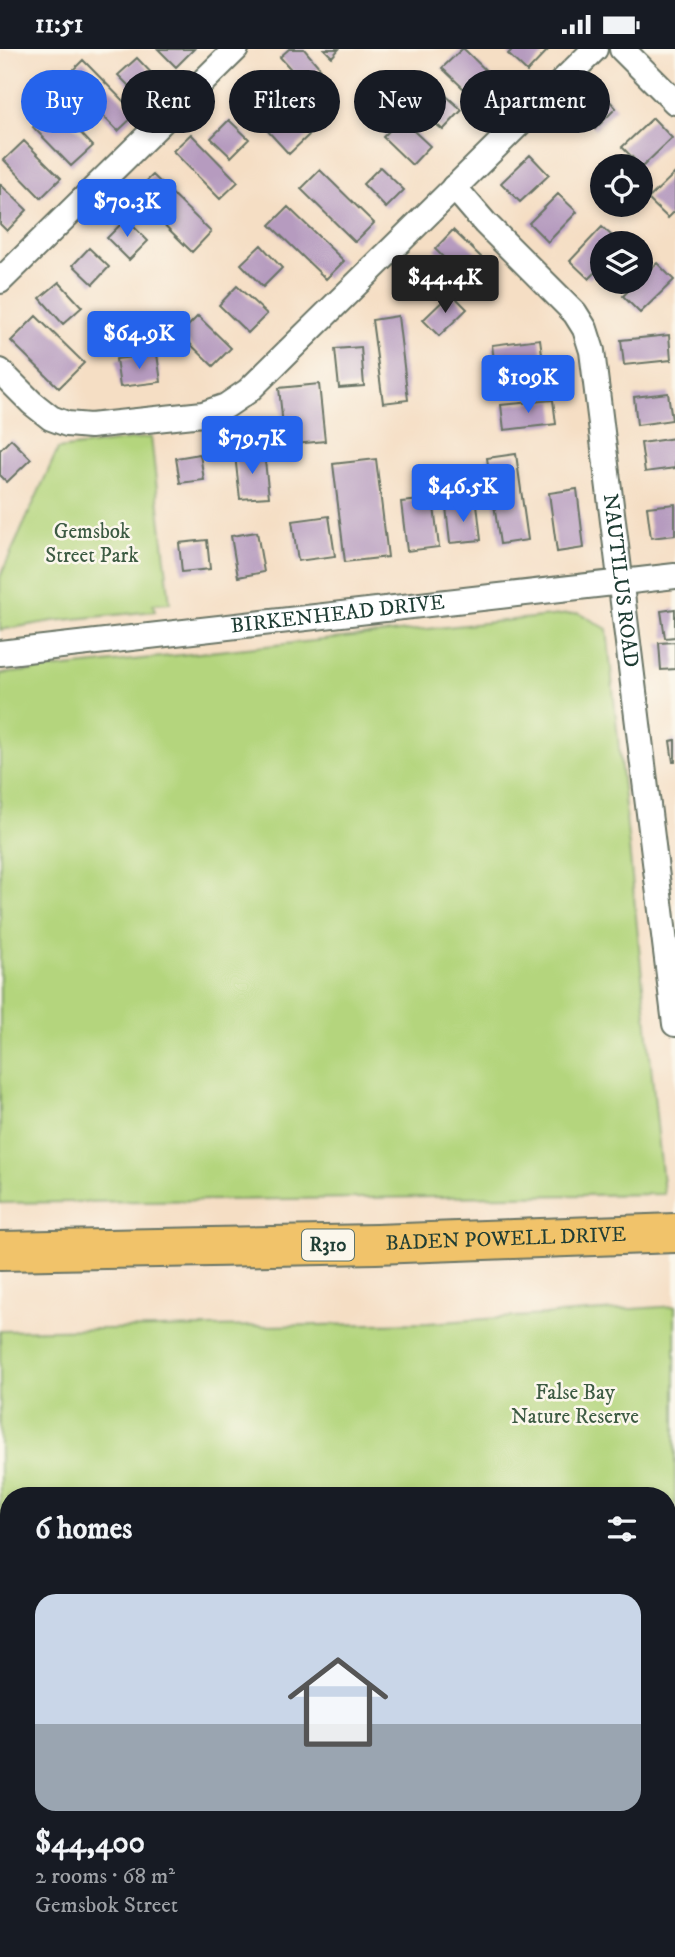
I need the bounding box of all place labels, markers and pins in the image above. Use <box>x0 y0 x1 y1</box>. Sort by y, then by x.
pin: $70.3K <box>70 179 184 239</box>
pin: $44.4K <box>388 255 502 315</box>
pin: $64.9K <box>82 311 196 371</box>
pin: $109K <box>479 355 577 415</box>
pin: $79.7K <box>195 417 309 476</box>
pin: $46.5K <box>406 465 520 524</box>

